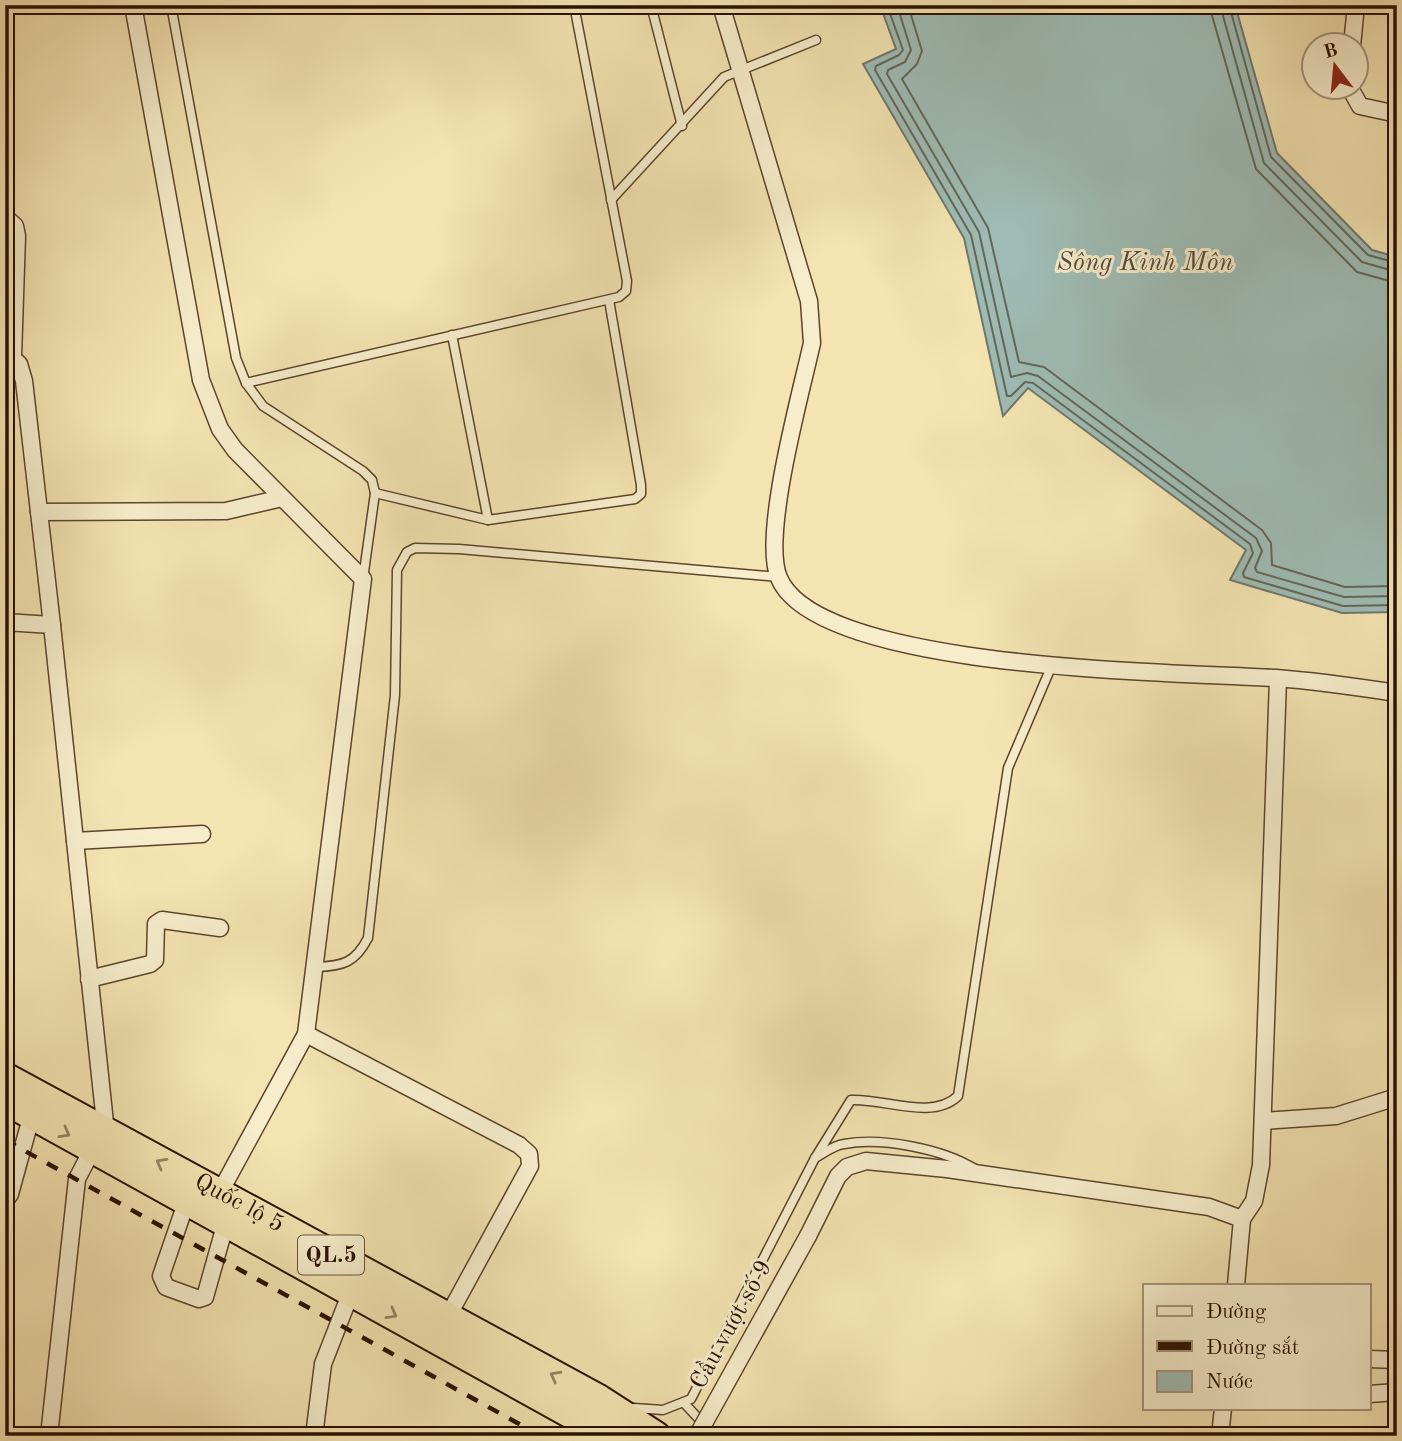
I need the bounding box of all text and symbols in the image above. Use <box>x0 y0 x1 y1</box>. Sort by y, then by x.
north arrow <box>1300 32 1370 102</box>
text: B <box>1322 41 1340 63</box>
water label: Sông Kinh Môn <box>1057 250 1233 276</box>
one-way arrow <box>58 1125 70 1138</box>
one-way arrow <box>156 1158 169 1171</box>
street label: Quốc lộ 5 <box>190 1170 288 1238</box>
road number: QL.5 <box>298 1236 364 1274</box>
street label: Cầu vượt số 9 <box>685 1256 777 1393</box>
legend <box>1143 1284 1370 1410</box>
text: Đường <box>1206 1302 1267 1323</box>
one-way arrow <box>385 1306 398 1319</box>
text: Đường sắt <box>1206 1336 1299 1359</box>
one-way arrow <box>550 1371 563 1384</box>
text: Nước <box>1206 1372 1253 1393</box>

